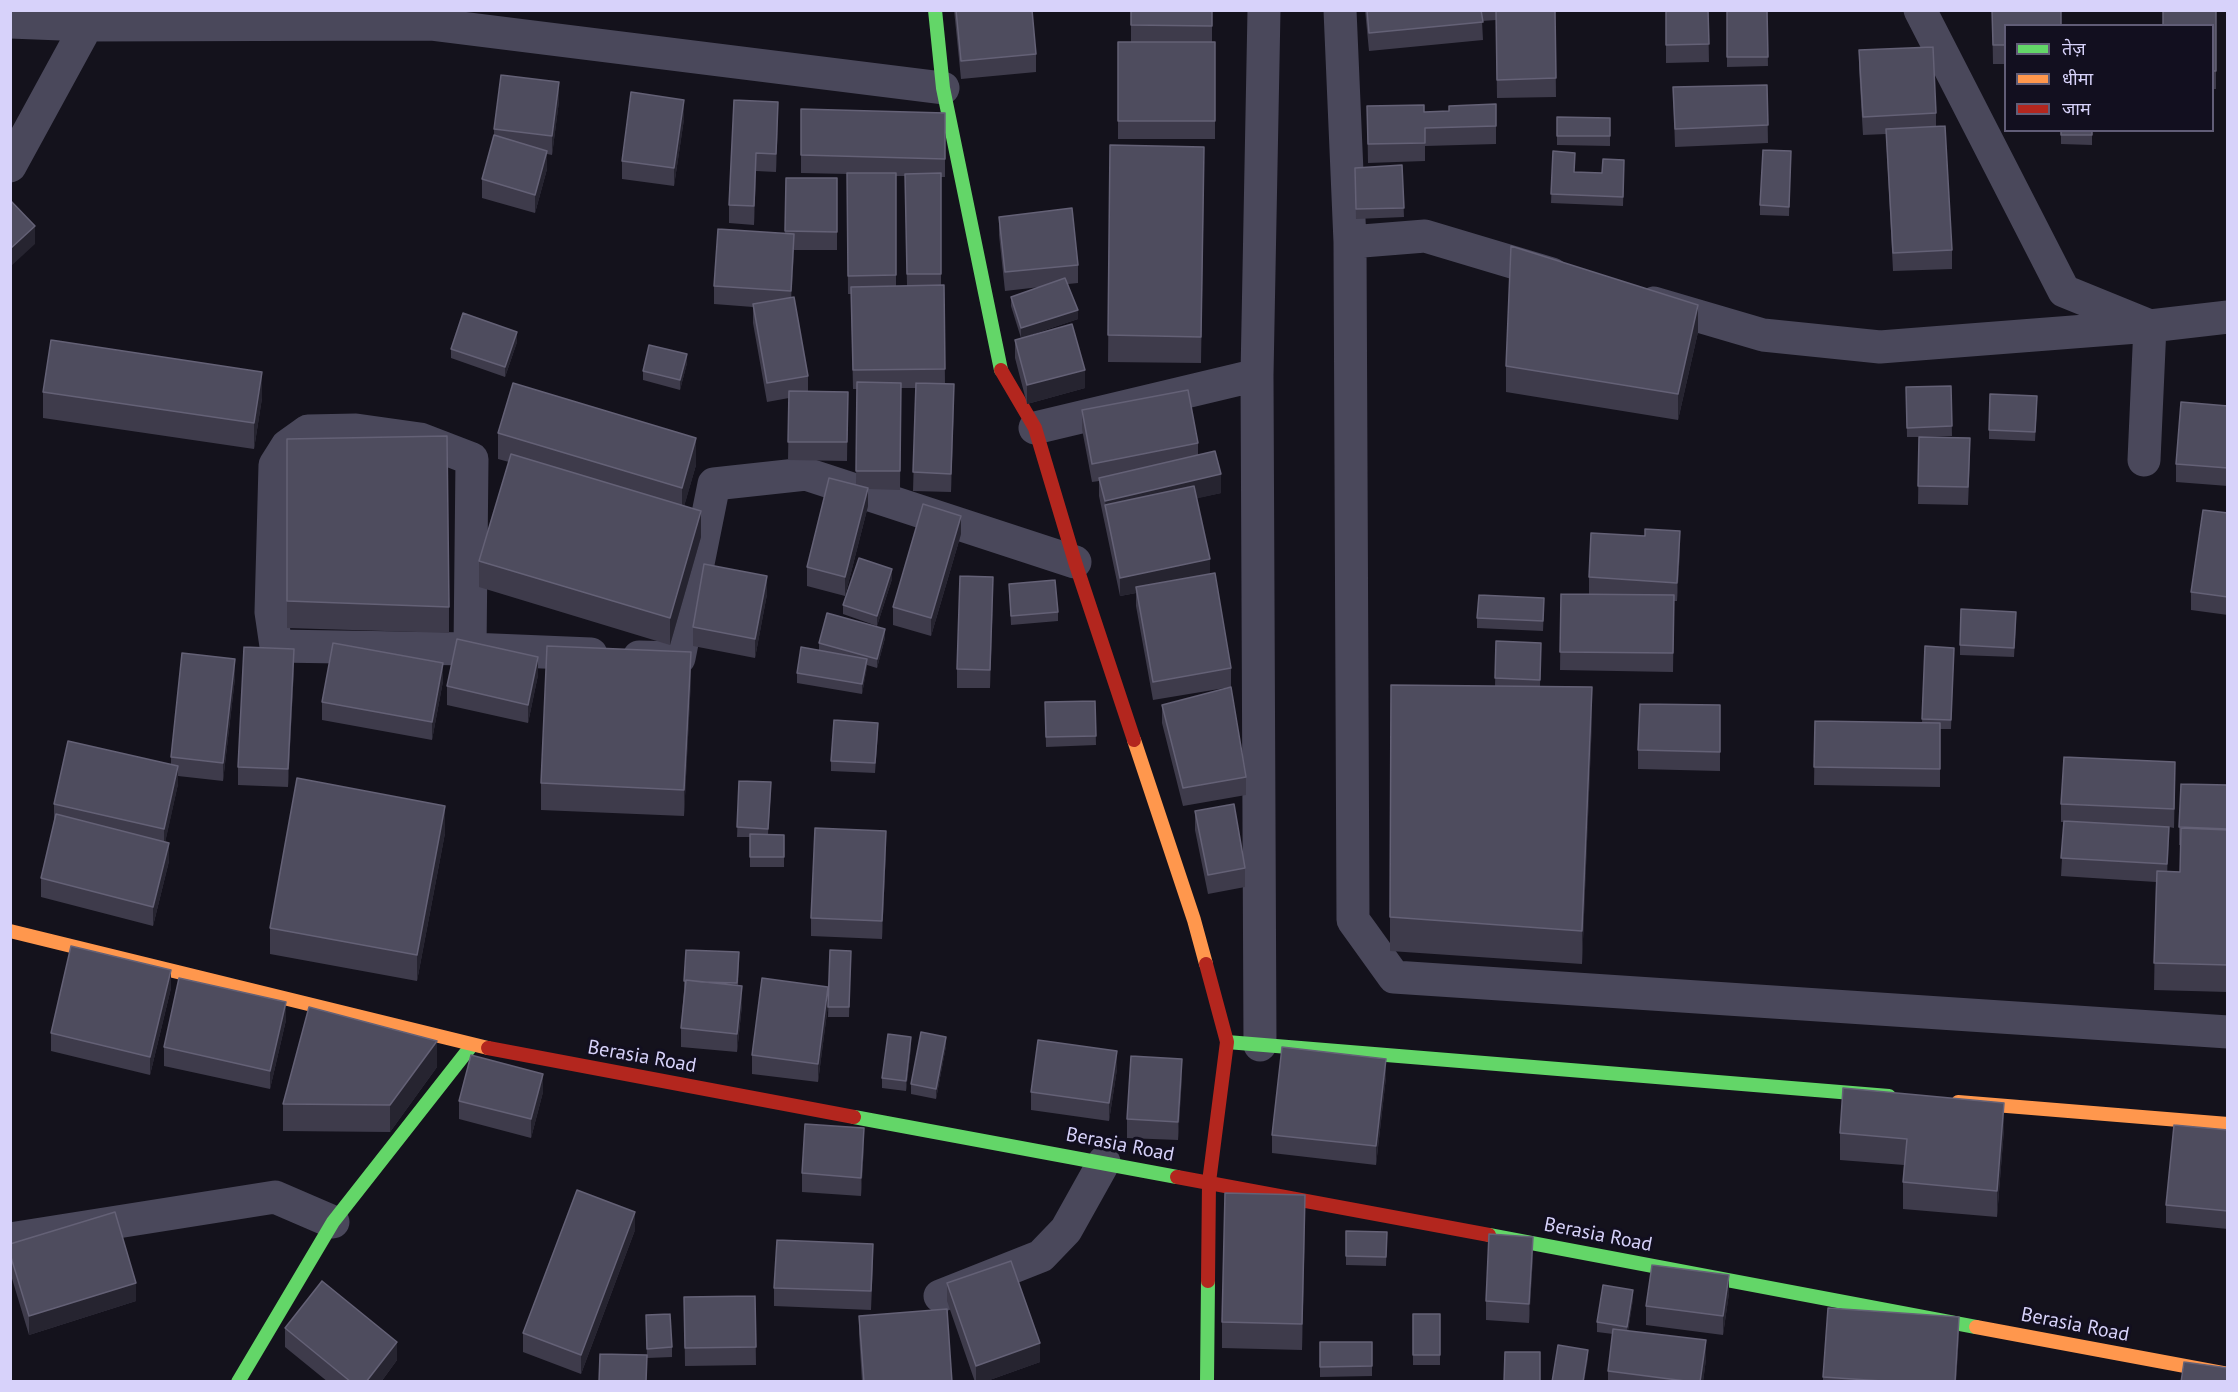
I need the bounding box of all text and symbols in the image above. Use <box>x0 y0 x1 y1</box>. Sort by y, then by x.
legend <box>2004 24 2214 132</box>
text: तेज़ <box>2062 37 2086 60</box>
text: धीमा <box>2062 67 2093 90</box>
text: जाम <box>2062 97 2091 120</box>
street label: Berasia Road <box>586 1036 698 1078</box>
street label: Berasia Road <box>1064 1123 1176 1167</box>
street label: Berasia Road <box>1542 1213 1654 1257</box>
street label: Berasia Road <box>2019 1303 2131 1347</box>

